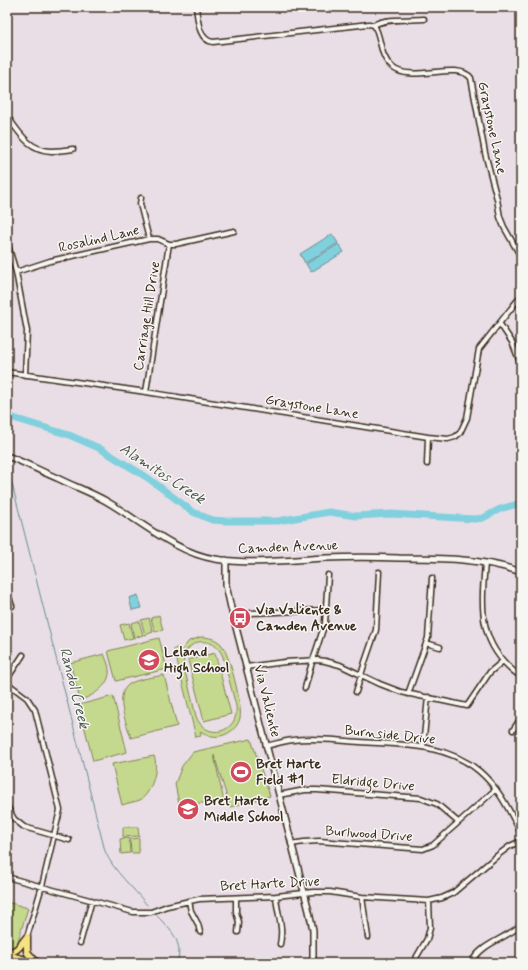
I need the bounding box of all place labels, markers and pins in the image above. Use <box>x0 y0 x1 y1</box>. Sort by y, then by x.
place label: Via Valiente & Camden Avenue <box>256 601 357 635</box>
bus stop icon: Via Valiente & Camden Avenue <box>227 605 253 631</box>
place label: Leland High School <box>164 643 229 680</box>
school or university icon: Leland High School <box>136 647 162 673</box>
place label: Bret Harte Field #1 <box>256 755 321 789</box>
sports icon: Bret Harte Field #1 <box>228 759 254 785</box>
place label: Bret Harte Middle School <box>204 792 283 826</box>
school or university icon: Bret Harte Middle School <box>175 796 201 822</box>

